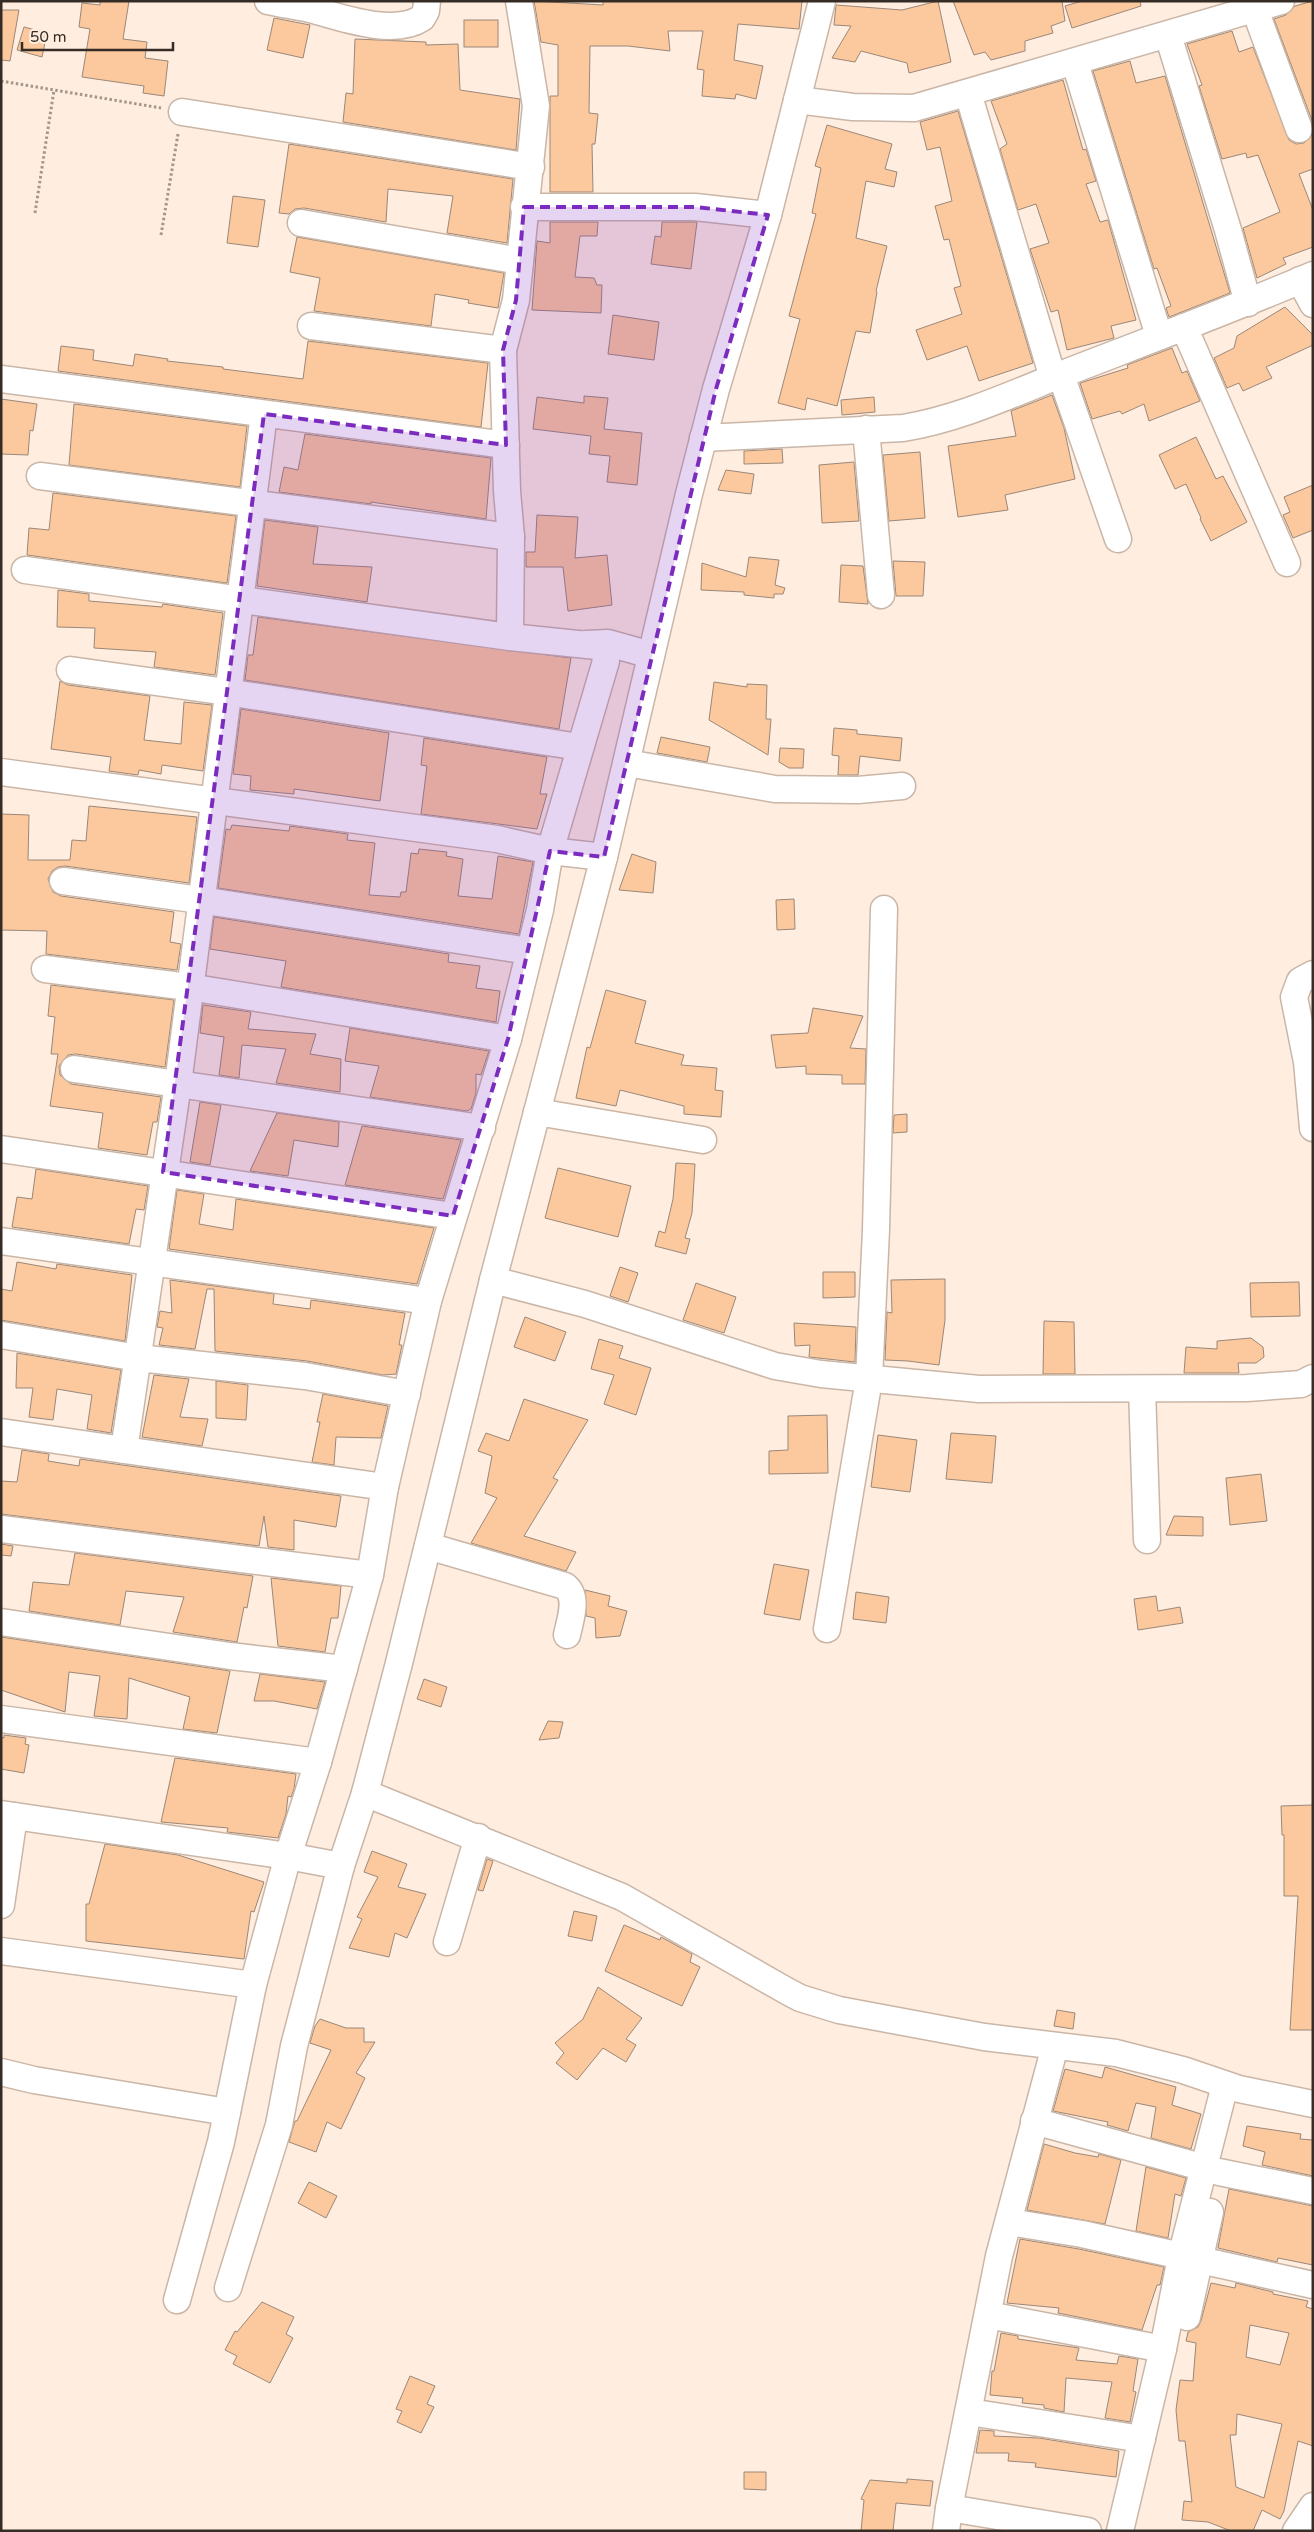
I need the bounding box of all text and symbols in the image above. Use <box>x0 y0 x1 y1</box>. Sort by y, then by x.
scale bar <box>22 20 174 52</box>
text: 50 m <box>30 28 67 46</box>

